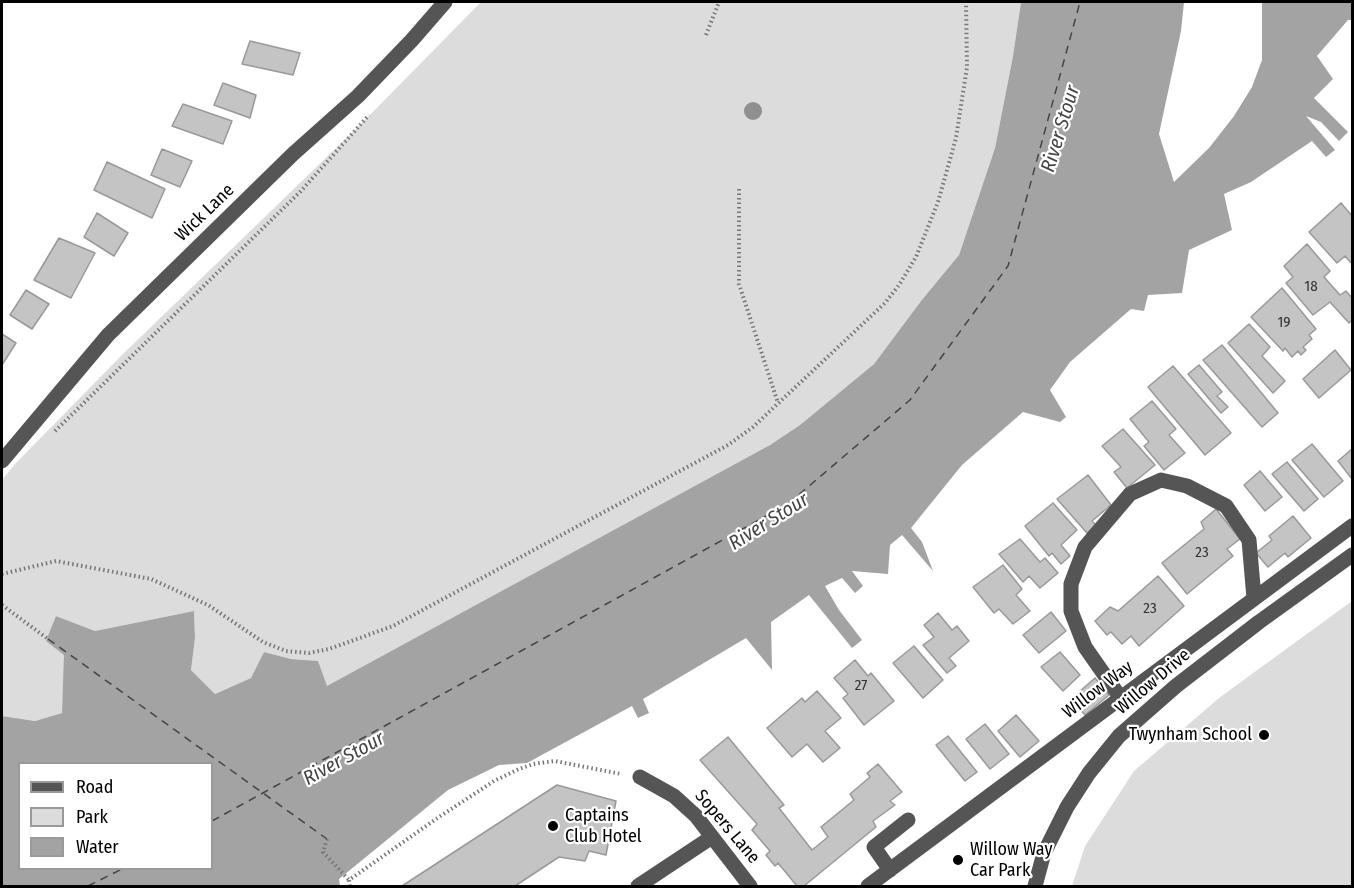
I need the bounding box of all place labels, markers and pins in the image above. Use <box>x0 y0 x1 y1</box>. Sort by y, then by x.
place label: Twynham School <box>1129 724 1252 746</box>
marker: Twynham School <box>1257 728 1271 742</box>
place label: Captains Club Hotel <box>565 805 642 848</box>
marker: Captains Club Hotel <box>546 819 560 833</box>
place label: Willow Way Car Park <box>970 839 1052 882</box>
marker: Willow Way Car Park <box>951 853 965 867</box>

